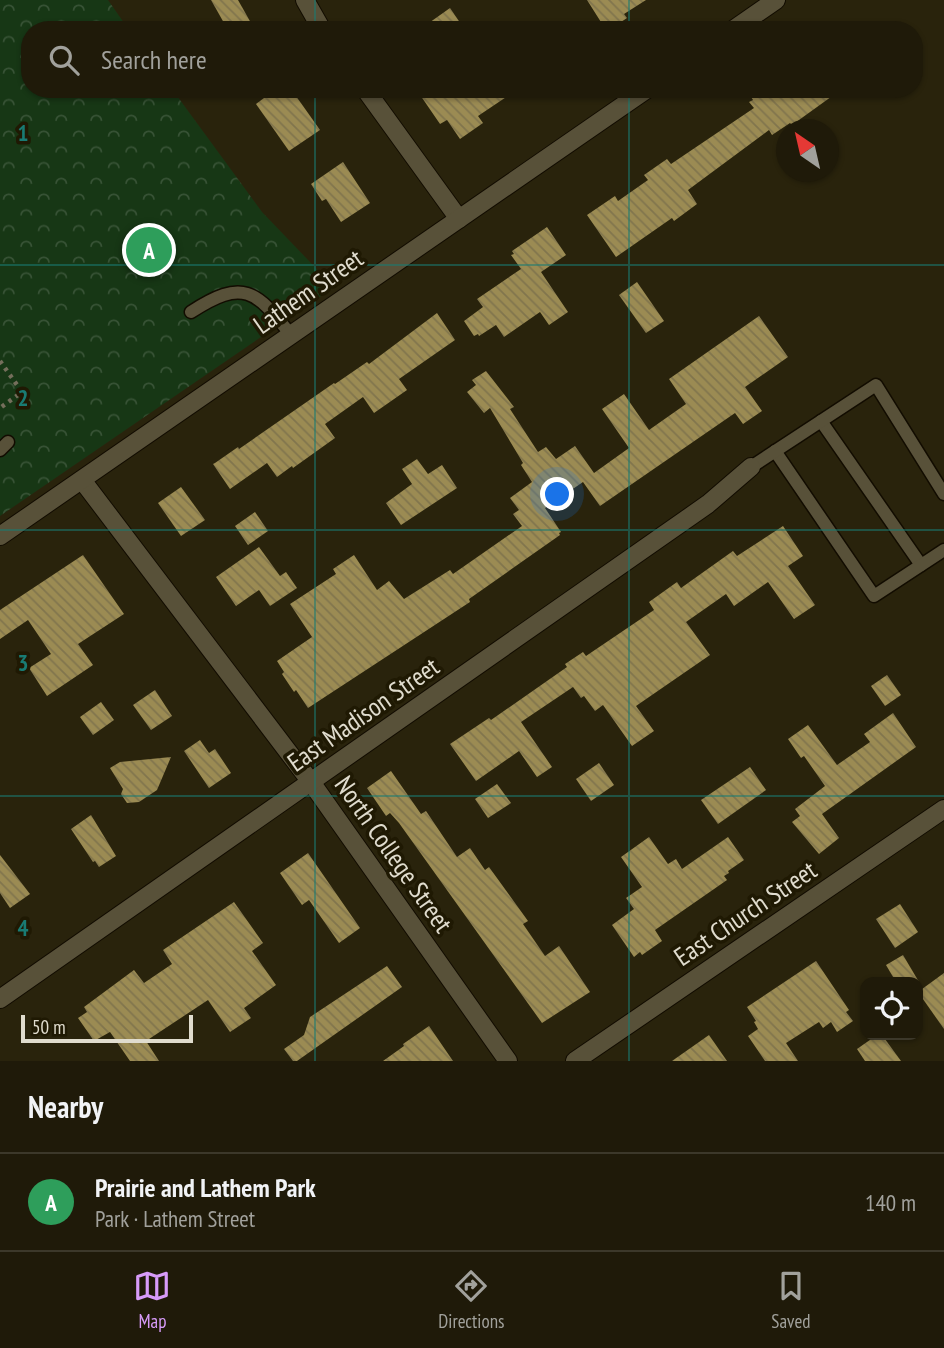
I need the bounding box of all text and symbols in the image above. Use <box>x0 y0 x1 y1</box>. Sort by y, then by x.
search box <box>21 21 923 98</box>
icon: search <box>45 41 83 79</box>
text: Search here <box>101 43 207 76</box>
text: 1 <box>18 118 29 147</box>
north arrow <box>776 119 839 182</box>
pin: A <box>126 224 172 276</box>
street label: Lathem Street <box>247 241 369 341</box>
text: 2 <box>18 383 29 412</box>
your location <box>540 477 574 511</box>
text: 3 <box>18 648 29 677</box>
street label: East Madison Street <box>281 650 445 778</box>
street label: North College Street <box>328 769 460 939</box>
street label: East Church Street <box>667 853 823 973</box>
text: 4 <box>18 913 29 942</box>
map controls <box>860 977 923 1040</box>
button: locate <box>860 977 923 1040</box>
scale bar <box>21 1012 192 1044</box>
text: 50 m <box>32 1015 66 1039</box>
text: Nearby <box>28 1087 103 1126</box>
text: Prairie and Lathem Park <box>95 1171 316 1204</box>
text: A <box>45 1188 57 1217</box>
text: 140 m <box>865 1188 916 1217</box>
text: Park · Lathem Street <box>95 1204 255 1233</box>
tab: Map <box>133 1267 171 1333</box>
tab: Directions <box>438 1267 504 1333</box>
tab: Saved <box>771 1267 811 1333</box>

